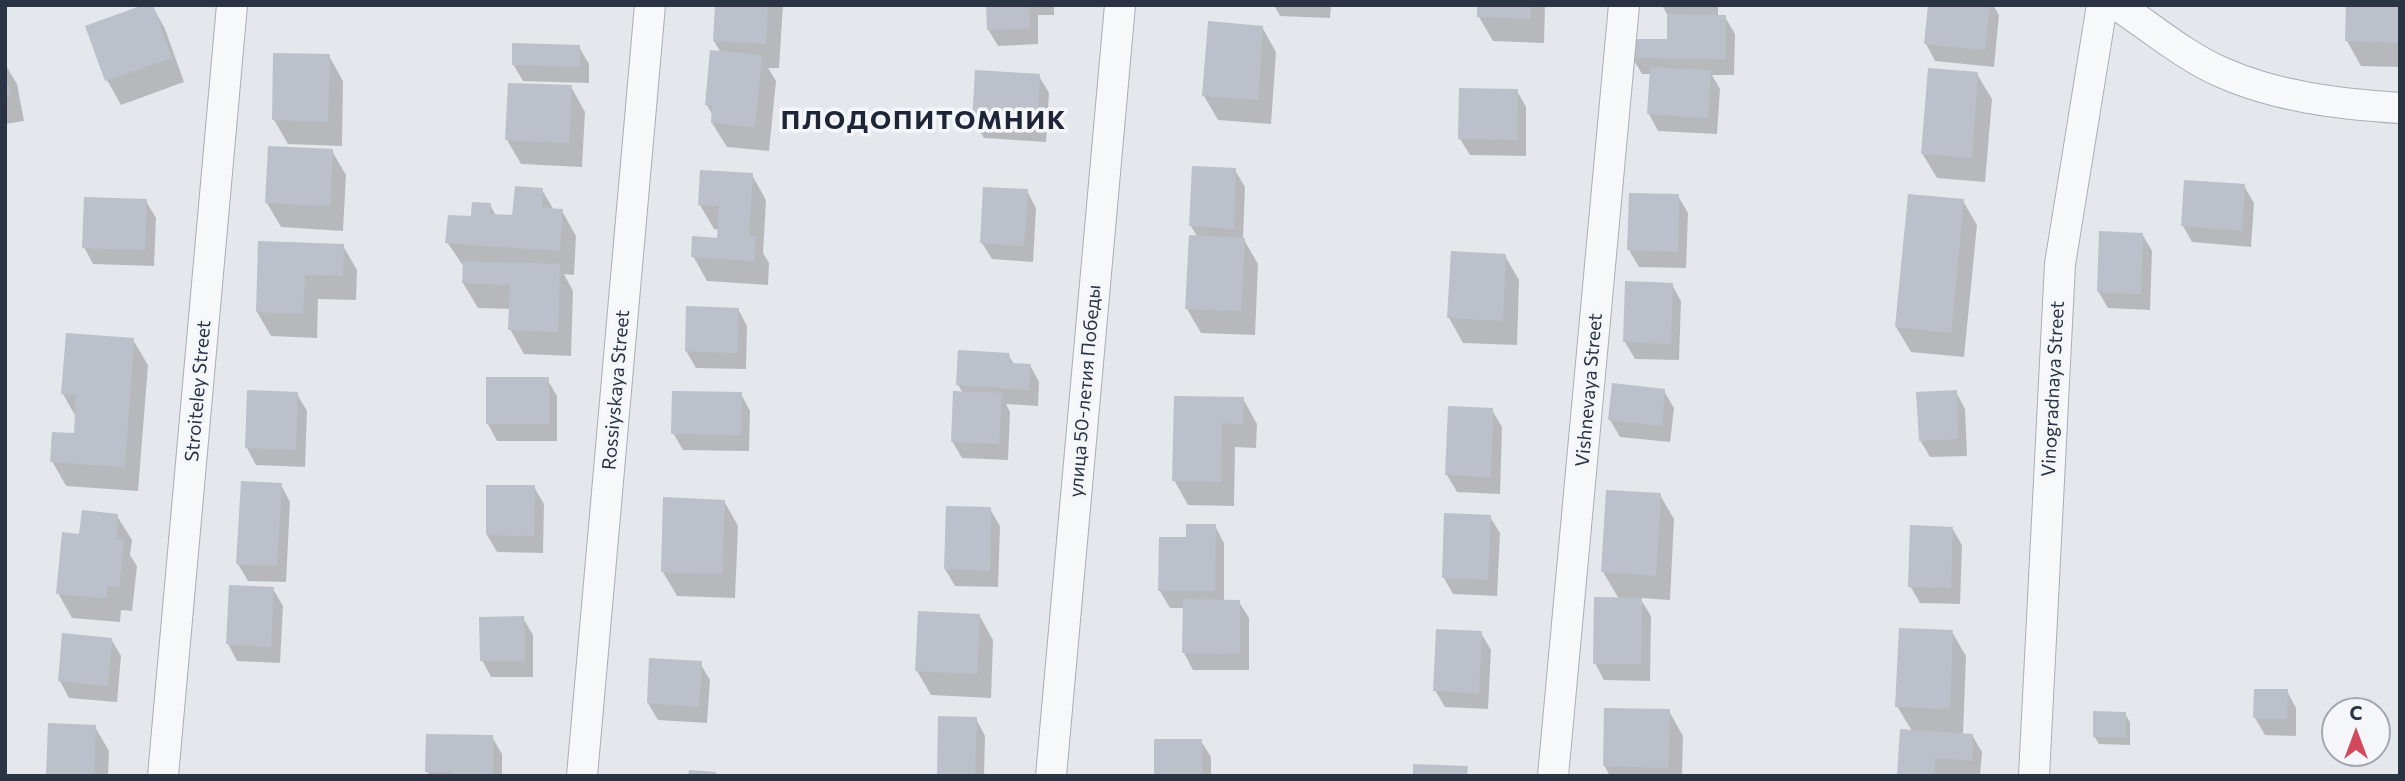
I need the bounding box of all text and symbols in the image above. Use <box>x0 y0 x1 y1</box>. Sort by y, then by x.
district label: ПЛОДОПИТОМНИК <box>782 104 1066 136</box>
street label: улица 50-летия Победы <box>1064 284 1106 498</box>
street label: Vinogradnaya Street <box>2037 300 2069 478</box>
street label: Rossiyskaya Street <box>598 309 634 471</box>
street label: Vishnevaya Street <box>1571 312 1607 468</box>
street label: Stroiteley Street <box>180 319 216 463</box>
north arrow <box>2321 697 2391 767</box>
text: С <box>2350 701 2363 724</box>

